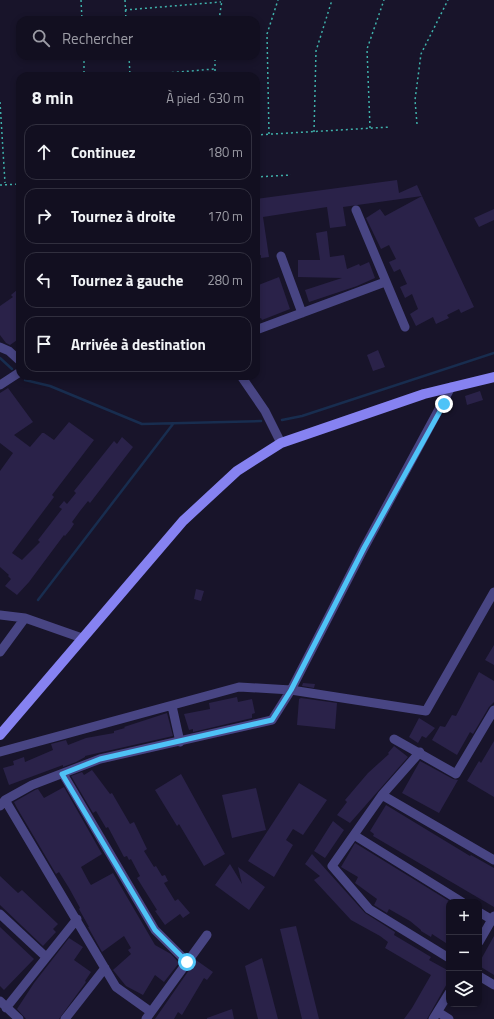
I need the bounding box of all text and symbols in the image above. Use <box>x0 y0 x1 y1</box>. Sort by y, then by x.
search box <box>16 16 260 60</box>
icon: search <box>30 27 52 49</box>
text: Rechercher <box>62 27 133 50</box>
text: 8 min <box>32 85 73 111</box>
text: À pied · 630 m <box>166 88 244 108</box>
icon: ahead <box>33 141 55 163</box>
text: Continuez <box>71 141 136 164</box>
text: 180 m <box>207 142 243 162</box>
icon: right <box>33 205 55 227</box>
text: Tournez à droite <box>71 205 176 228</box>
text: 170 m <box>207 206 243 226</box>
icon: left <box>33 269 55 291</box>
text: Tournez à gauche <box>71 269 183 292</box>
text: 280 m <box>207 270 243 290</box>
icon: arrive <box>33 333 55 355</box>
text: Arrivée à destination <box>71 333 206 356</box>
route end <box>435 395 453 413</box>
map controls <box>446 899 482 1007</box>
button: + <box>446 899 482 935</box>
button: − <box>446 935 482 971</box>
route start <box>178 953 196 971</box>
button: layers <box>446 971 482 1007</box>

